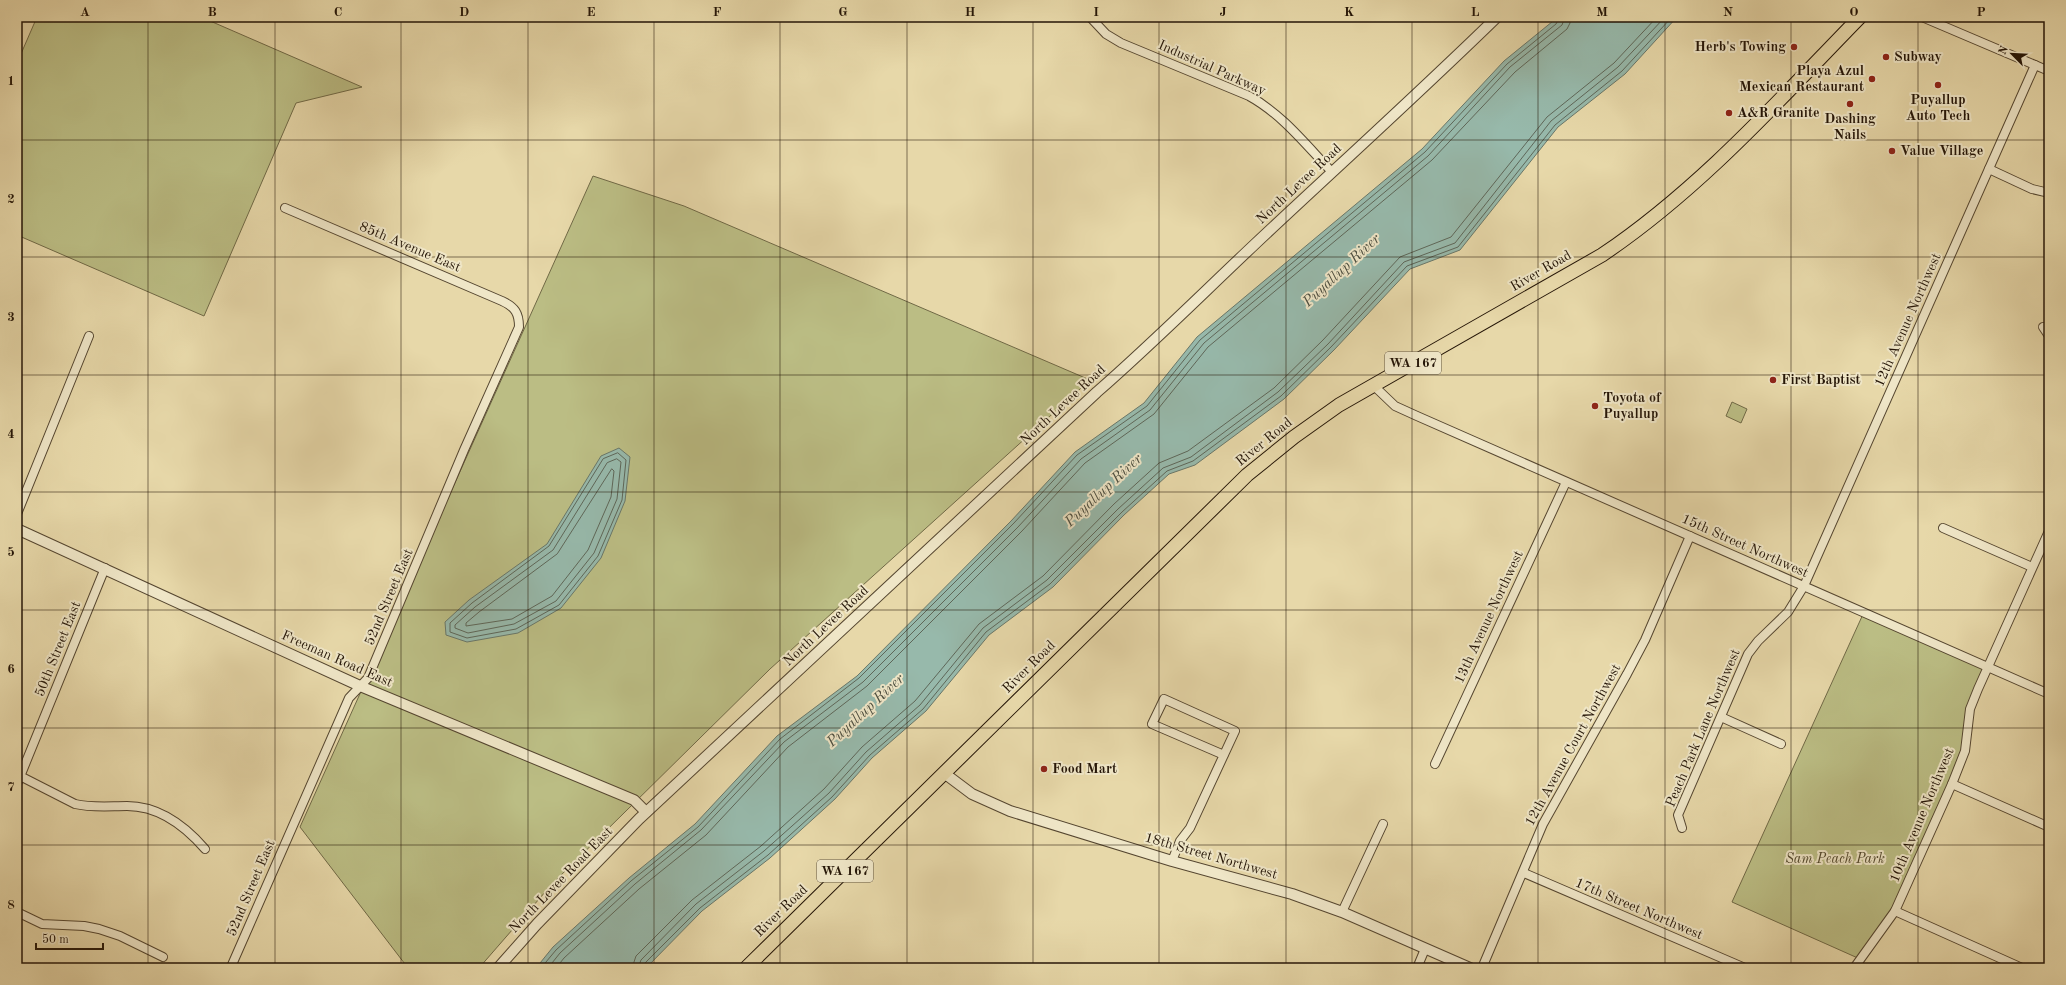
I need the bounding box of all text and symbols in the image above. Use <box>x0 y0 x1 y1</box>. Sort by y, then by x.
text: A <box>80 6 90 19</box>
text: B <box>207 6 217 19</box>
text: C <box>334 6 342 19</box>
text: D <box>459 6 469 19</box>
text: E <box>587 6 596 19</box>
text: F <box>713 6 722 19</box>
text: G <box>838 6 848 19</box>
text: H <box>965 6 976 19</box>
text: I <box>1093 6 1099 19</box>
text: J <box>1219 6 1227 19</box>
text: K <box>1344 6 1354 19</box>
text: L <box>1471 6 1480 19</box>
text: M <box>1596 6 1608 19</box>
text: N <box>1723 6 1733 19</box>
text: O <box>1849 6 1859 19</box>
text: P <box>1976 6 1986 19</box>
north arrow <box>1992 34 2032 74</box>
street label: Industrial Parkway <box>1156 38 1269 98</box>
place label: Herb's Towing <box>1695 40 1786 54</box>
marker: Herb's Towing <box>1789 42 1799 52</box>
text: N <box>1998 44 2011 57</box>
place label: Subway <box>1894 50 1942 64</box>
marker: Subway <box>1881 52 1891 62</box>
place label: Playa Azul Mexican Restaurant <box>1739 64 1864 94</box>
marker: Playa Azul Mexican Restaurant <box>1867 74 1877 84</box>
text: 1 <box>7 75 15 88</box>
marker: Puyallup Auto Tech <box>1933 80 1943 90</box>
place label: Puyallup Auto Tech <box>1906 93 1970 123</box>
marker: Dashing Nails <box>1845 99 1855 109</box>
place label: A&R Granite <box>1737 106 1820 120</box>
marker: A&R Granite <box>1724 108 1734 118</box>
place label: Dashing Nails <box>1824 112 1876 142</box>
street label: North Levee Road <box>1254 141 1344 227</box>
place label: Value Village <box>1900 144 1983 158</box>
marker: Value Village <box>1887 146 1897 156</box>
text: 2 <box>7 193 15 206</box>
street label: 85th Avenue East <box>357 219 463 275</box>
water label: Puyallup River <box>1300 231 1384 311</box>
street label: River Road <box>1508 248 1574 294</box>
street label: 12th Avenue Northwest <box>1872 251 1944 389</box>
text: 3 <box>7 311 15 324</box>
road number: WA 167 <box>1385 352 1441 374</box>
street label: North Levee Road <box>1018 362 1108 448</box>
place label: First Baptist <box>1781 373 1861 387</box>
marker: First Baptist <box>1768 375 1778 385</box>
place label: Toyota of Puyallup <box>1603 391 1662 421</box>
marker: Toyota of Puyallup <box>1590 401 1600 411</box>
street label: River Road <box>1233 415 1295 469</box>
text: 4 <box>7 428 15 441</box>
water label: Puyallup River <box>1062 451 1146 531</box>
street label: 15th Street Northwest <box>1679 512 1811 580</box>
text: 5 <box>7 546 15 559</box>
street label: 52nd Street East <box>362 546 416 647</box>
street label: 13th Avenue Northwest <box>1452 548 1526 686</box>
street label: North Levee Road <box>781 583 871 669</box>
street label: 50th Street East <box>33 599 83 699</box>
street label: Freeman Road East <box>279 628 395 690</box>
street label: River Road <box>1000 638 1058 696</box>
street label: Peach Park Lane Northwest <box>1663 647 1743 809</box>
street label: 12th Avenue Court Northwest <box>1523 661 1624 828</box>
text: 6 <box>7 663 15 676</box>
water label: Puyallup River <box>824 671 908 751</box>
street label: 10th Avenue Northwest <box>1887 746 1957 884</box>
place label: Food Mart <box>1052 762 1117 776</box>
marker: Food Mart <box>1039 764 1049 774</box>
text: 7 <box>7 781 15 794</box>
street label: North Levee Road East <box>507 824 615 936</box>
street label: 18th Street Northwest <box>1143 830 1279 882</box>
street label: 52nd Street East <box>224 837 278 938</box>
park label: Sam Peach Park <box>1785 852 1885 866</box>
road number: WA 167 <box>817 860 873 882</box>
street label: 17th Street Northwest <box>1573 876 1705 942</box>
street label: River Road <box>752 882 810 940</box>
text: 8 <box>7 899 15 912</box>
scale bar <box>36 925 103 951</box>
text: 50 m <box>42 933 69 946</box>

